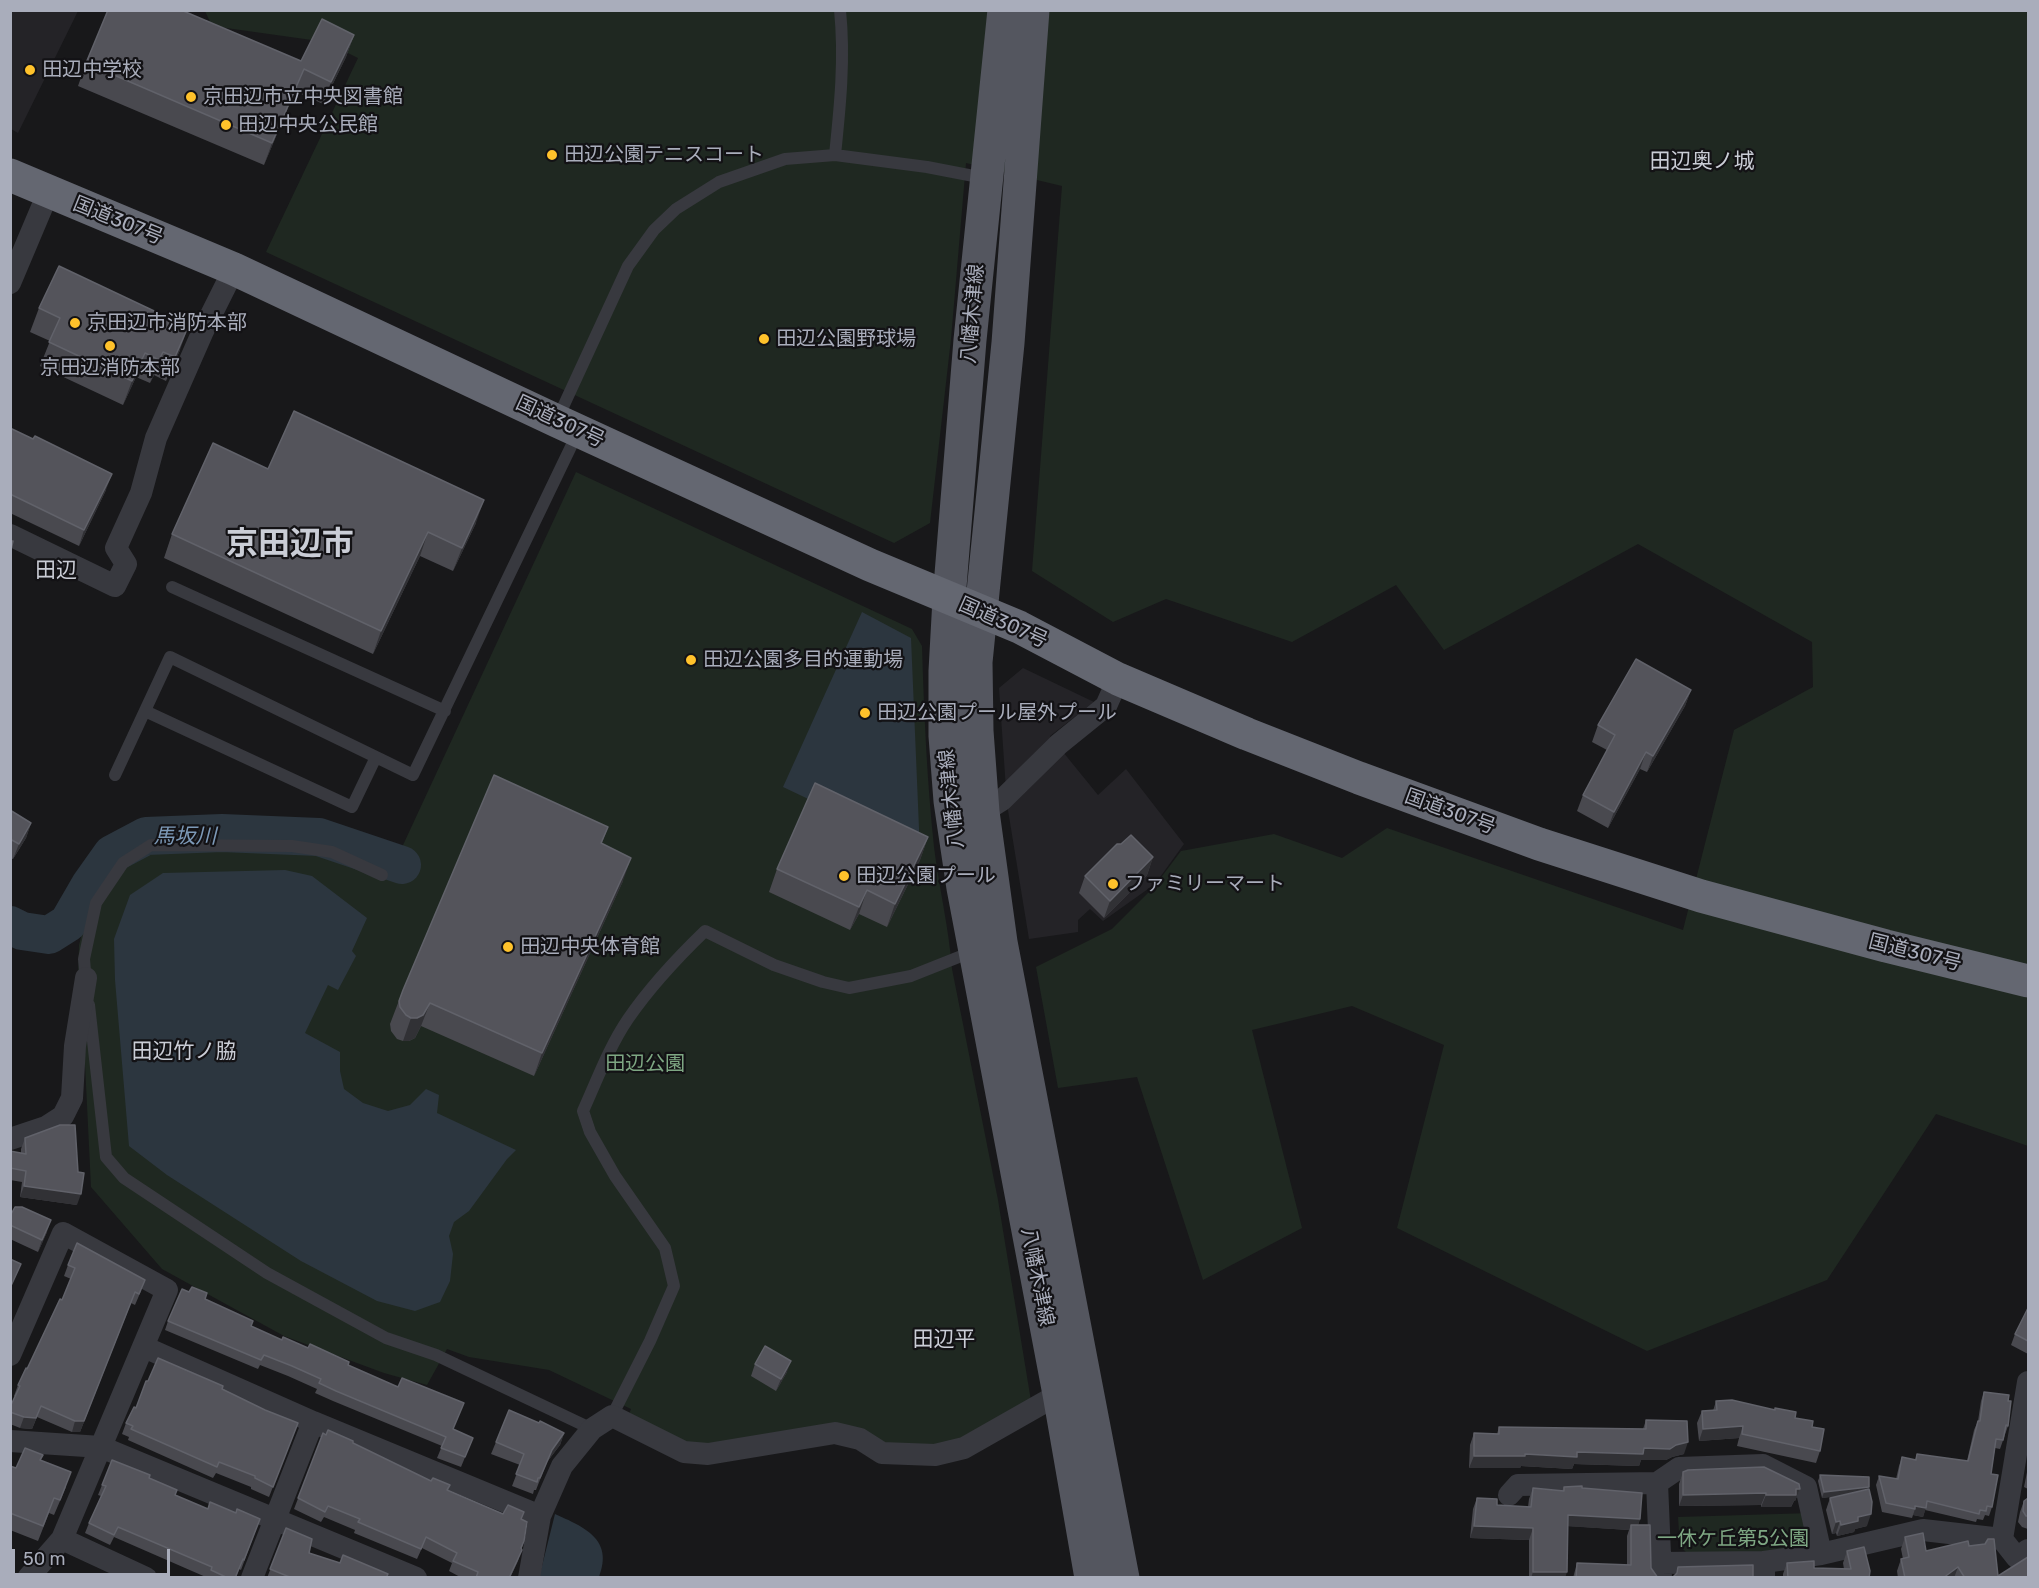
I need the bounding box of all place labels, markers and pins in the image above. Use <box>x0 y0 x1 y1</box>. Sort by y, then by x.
place label: 田辺中学校 <box>42 58 142 82</box>
marker: 田辺中学校 <box>23 63 37 77</box>
place label: 京田辺市立中央図書館 <box>203 85 403 109</box>
marker: 京田辺市立中央図書館 <box>184 90 198 104</box>
place label: 田辺中央公民館 <box>238 113 378 137</box>
marker: 田辺中央公民館 <box>219 118 233 132</box>
place label: 田辺公園テニスコート <box>564 143 764 167</box>
marker: 田辺公園テニスコート <box>545 148 559 162</box>
place label: 京田辺市消防本部 <box>87 311 247 335</box>
marker: 京田辺市消防本部 <box>68 316 82 330</box>
place label: 田辺公園野球場 <box>776 327 916 351</box>
marker: 田辺公園野球場 <box>757 332 771 346</box>
marker: 京田辺消防本部 <box>103 339 117 353</box>
place label: 京田辺消防本部 <box>40 356 180 380</box>
place label: 田辺公園多目的運動場 <box>703 648 903 672</box>
marker: 田辺公園多目的運動場 <box>684 653 698 667</box>
place label: 田辺公園プール屋外プール <box>877 701 1117 725</box>
marker: 田辺公園プール屋外プール <box>858 706 872 720</box>
place label: 田辺公園プール <box>856 864 996 888</box>
marker: 田辺公園プール <box>837 869 851 883</box>
place label: ファミリーマート <box>1125 872 1285 896</box>
marker: ファミリーマート <box>1106 877 1120 891</box>
place label: 田辺中央体育館 <box>520 935 660 959</box>
marker: 田辺中央体育館 <box>501 940 515 954</box>

